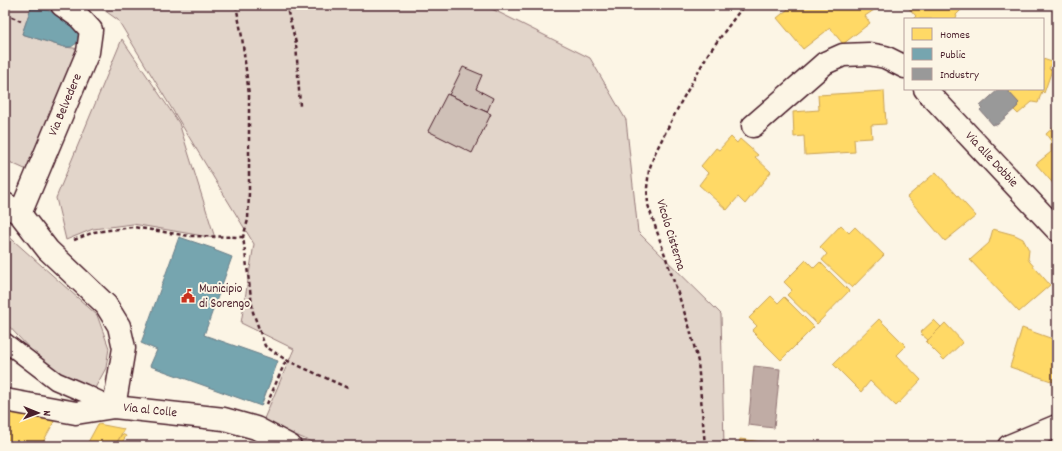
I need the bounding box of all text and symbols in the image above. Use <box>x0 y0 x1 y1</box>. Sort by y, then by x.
legend <box>904 18 1044 90</box>
text: Homes <box>940 27 970 44</box>
text: Public <box>940 47 966 64</box>
text: Industry <box>940 67 980 84</box>
street label: Via Belvedere <box>44 71 88 139</box>
street label: Via alle Dobbie <box>960 128 1022 192</box>
street label: Vicolo Cisterna <box>650 197 690 274</box>
place label: Municipio di Sorengo <box>199 280 250 314</box>
public building icon: Municipio di Sorengo <box>180 288 196 304</box>
north arrow <box>18 393 58 433</box>
street label: Via al Colle <box>122 399 178 423</box>
text: N <box>38 410 54 417</box>

